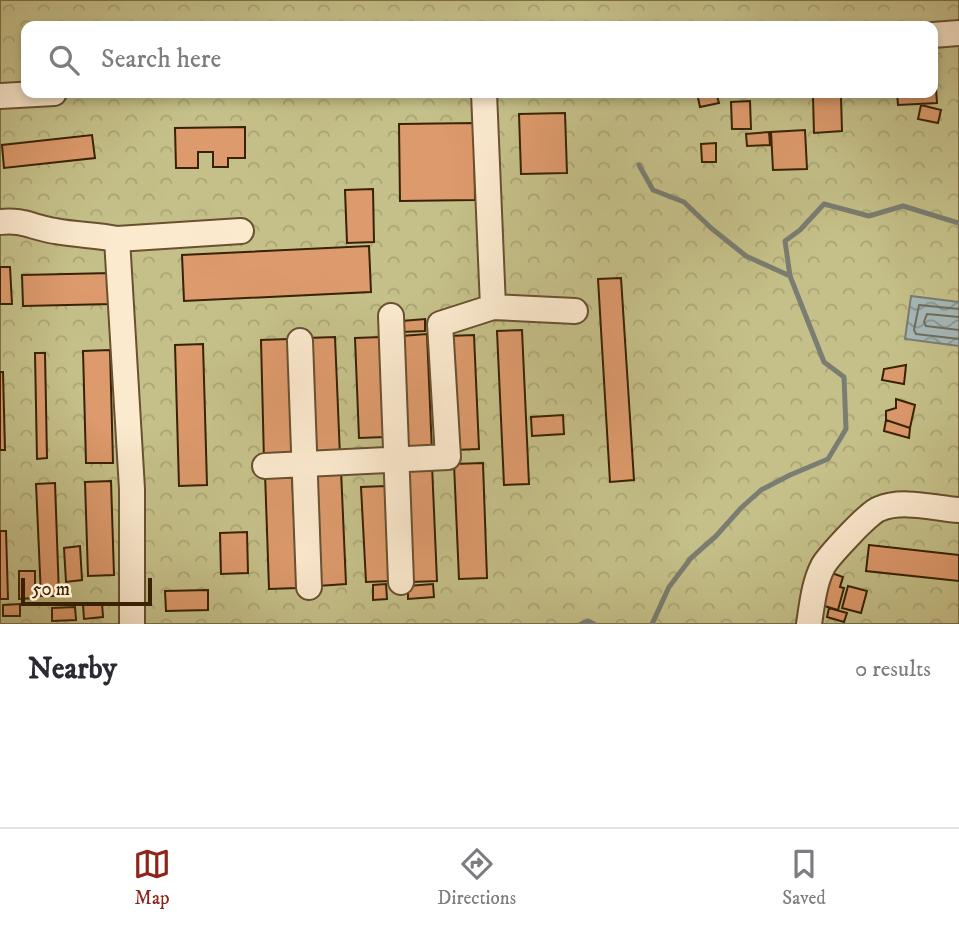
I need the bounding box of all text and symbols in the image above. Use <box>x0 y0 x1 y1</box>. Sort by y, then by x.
search box <box>21 21 938 98</box>
icon: search <box>45 41 83 79</box>
text: Search here <box>101 43 221 76</box>
scale bar <box>21 575 152 607</box>
text: 50 m <box>32 578 70 601</box>
text: Nearby <box>28 651 117 688</box>
text: 0 results <box>855 655 931 684</box>
tab: Map <box>133 845 171 910</box>
tab: Directions <box>437 845 516 910</box>
tab: Saved <box>782 845 826 910</box>

